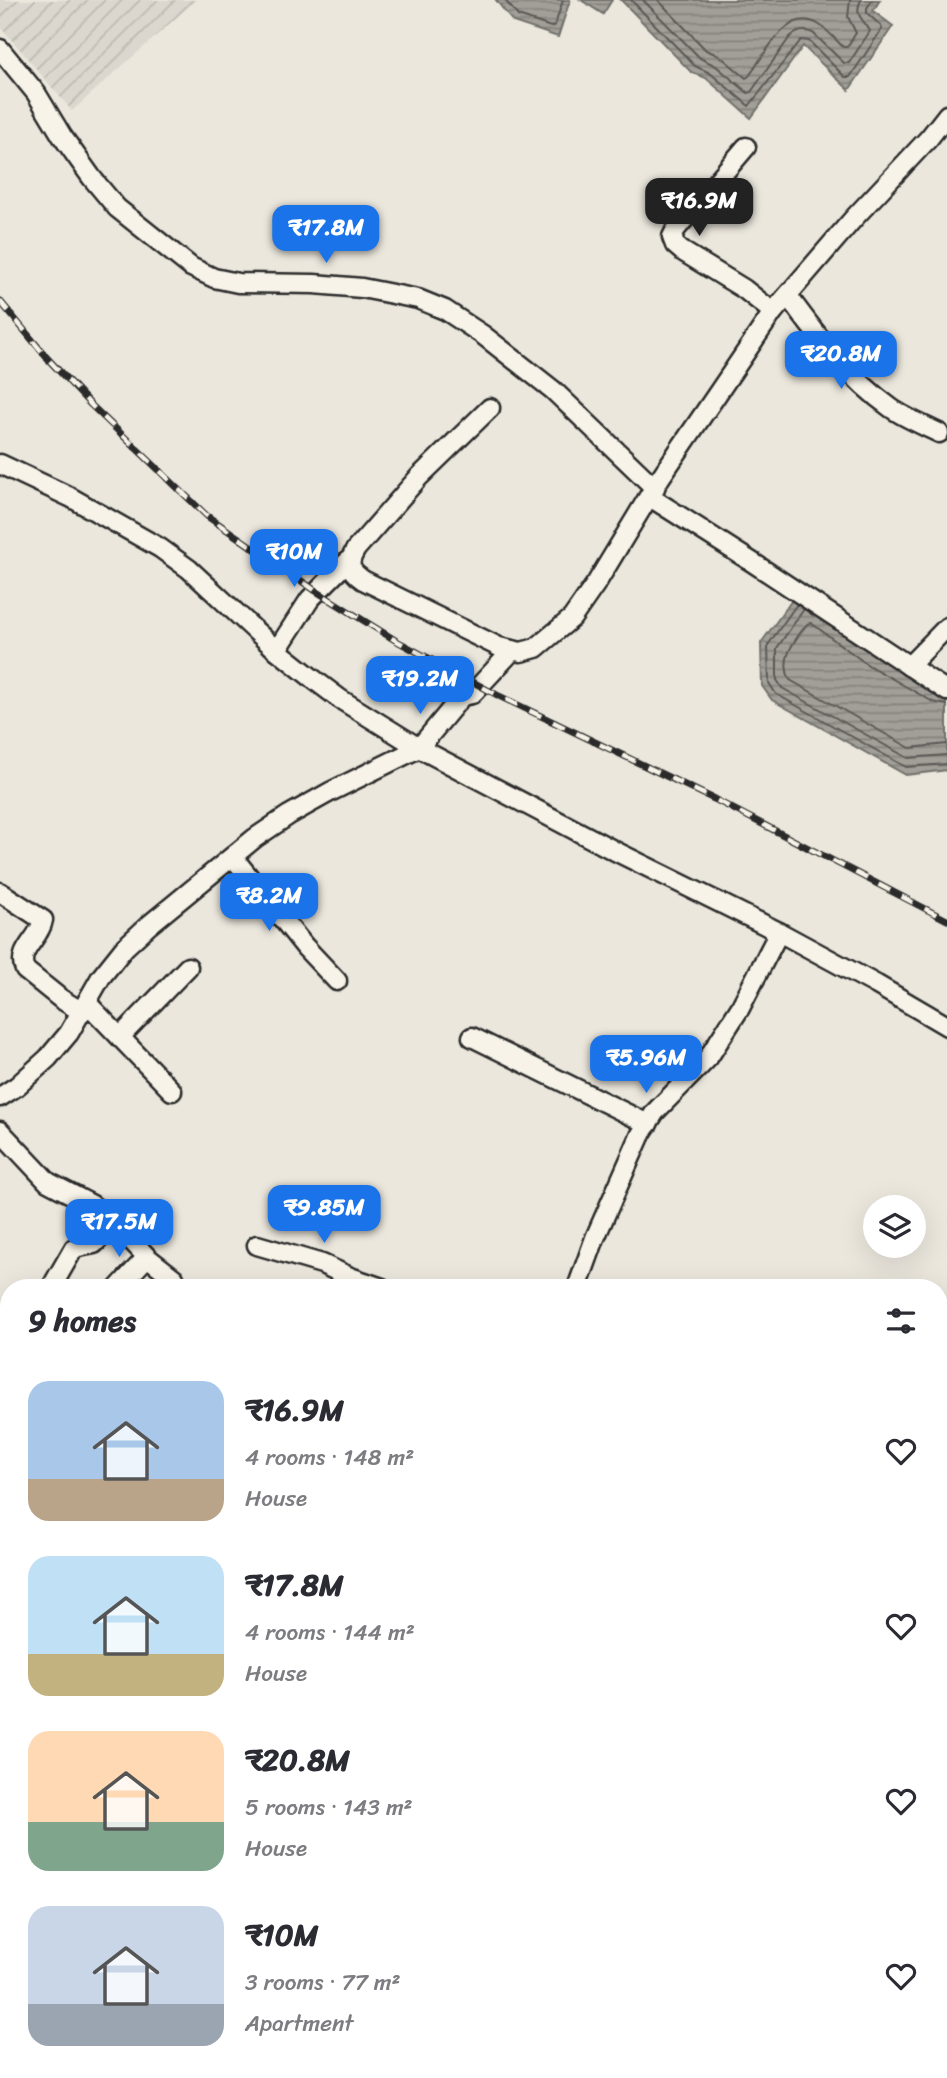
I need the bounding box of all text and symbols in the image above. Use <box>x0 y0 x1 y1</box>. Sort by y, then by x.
pin: ₹16.9M <box>642 178 756 238</box>
text: ₹16.9M <box>661 180 737 221</box>
pin: ₹17.8M <box>269 205 383 265</box>
text: ₹17.8M <box>288 207 364 248</box>
pin: ₹20.8M <box>784 332 898 391</box>
text: ₹20.8M <box>801 333 881 374</box>
pin: ₹10M <box>253 530 335 589</box>
text: ₹10M <box>266 531 322 572</box>
pin: ₹19.2M <box>363 656 477 716</box>
text: ₹19.2M <box>382 658 458 699</box>
pin: ₹8.2M <box>220 874 318 933</box>
text: ₹8.2M <box>236 875 302 916</box>
pin: ₹5.96M <box>589 1036 703 1095</box>
text: ₹5.96M <box>606 1037 686 1078</box>
pin: ₹9.85M <box>267 1186 381 1245</box>
text: ₹9.85M <box>284 1187 364 1228</box>
map controls <box>863 1195 926 1258</box>
button: layers <box>863 1195 926 1258</box>
pin: ₹17.5M <box>62 1200 176 1259</box>
text: ₹17.5M <box>81 1201 157 1242</box>
text: 9 homes <box>28 1294 136 1348</box>
icon: filters <box>882 1302 920 1340</box>
text: ₹16.9M <box>245 1383 344 1437</box>
icon: home <box>84 1409 168 1493</box>
icon: heart <box>882 1432 920 1470</box>
text: 4 rooms · 148 m² <box>245 1437 414 1478</box>
text: House <box>245 1478 307 1519</box>
text: ₹17.8M <box>245 1558 343 1612</box>
icon: home <box>84 1584 168 1668</box>
icon: heart <box>882 1607 920 1645</box>
text: 4 rooms · 144 m² <box>245 1612 415 1653</box>
text: House <box>245 1653 307 1694</box>
text: ₹20.8M <box>245 1733 350 1787</box>
icon: home <box>84 1759 168 1843</box>
icon: heart <box>882 1782 920 1820</box>
text: 5 rooms · 143 m² <box>245 1787 413 1828</box>
text: House <box>245 1828 307 1869</box>
text: ₹10M <box>245 1908 318 1962</box>
icon: home <box>84 1934 168 2018</box>
icon: heart <box>882 1957 920 1995</box>
text: 3 rooms · 77 m² <box>245 1962 401 2003</box>
text: Apartment <box>245 2003 354 2044</box>

